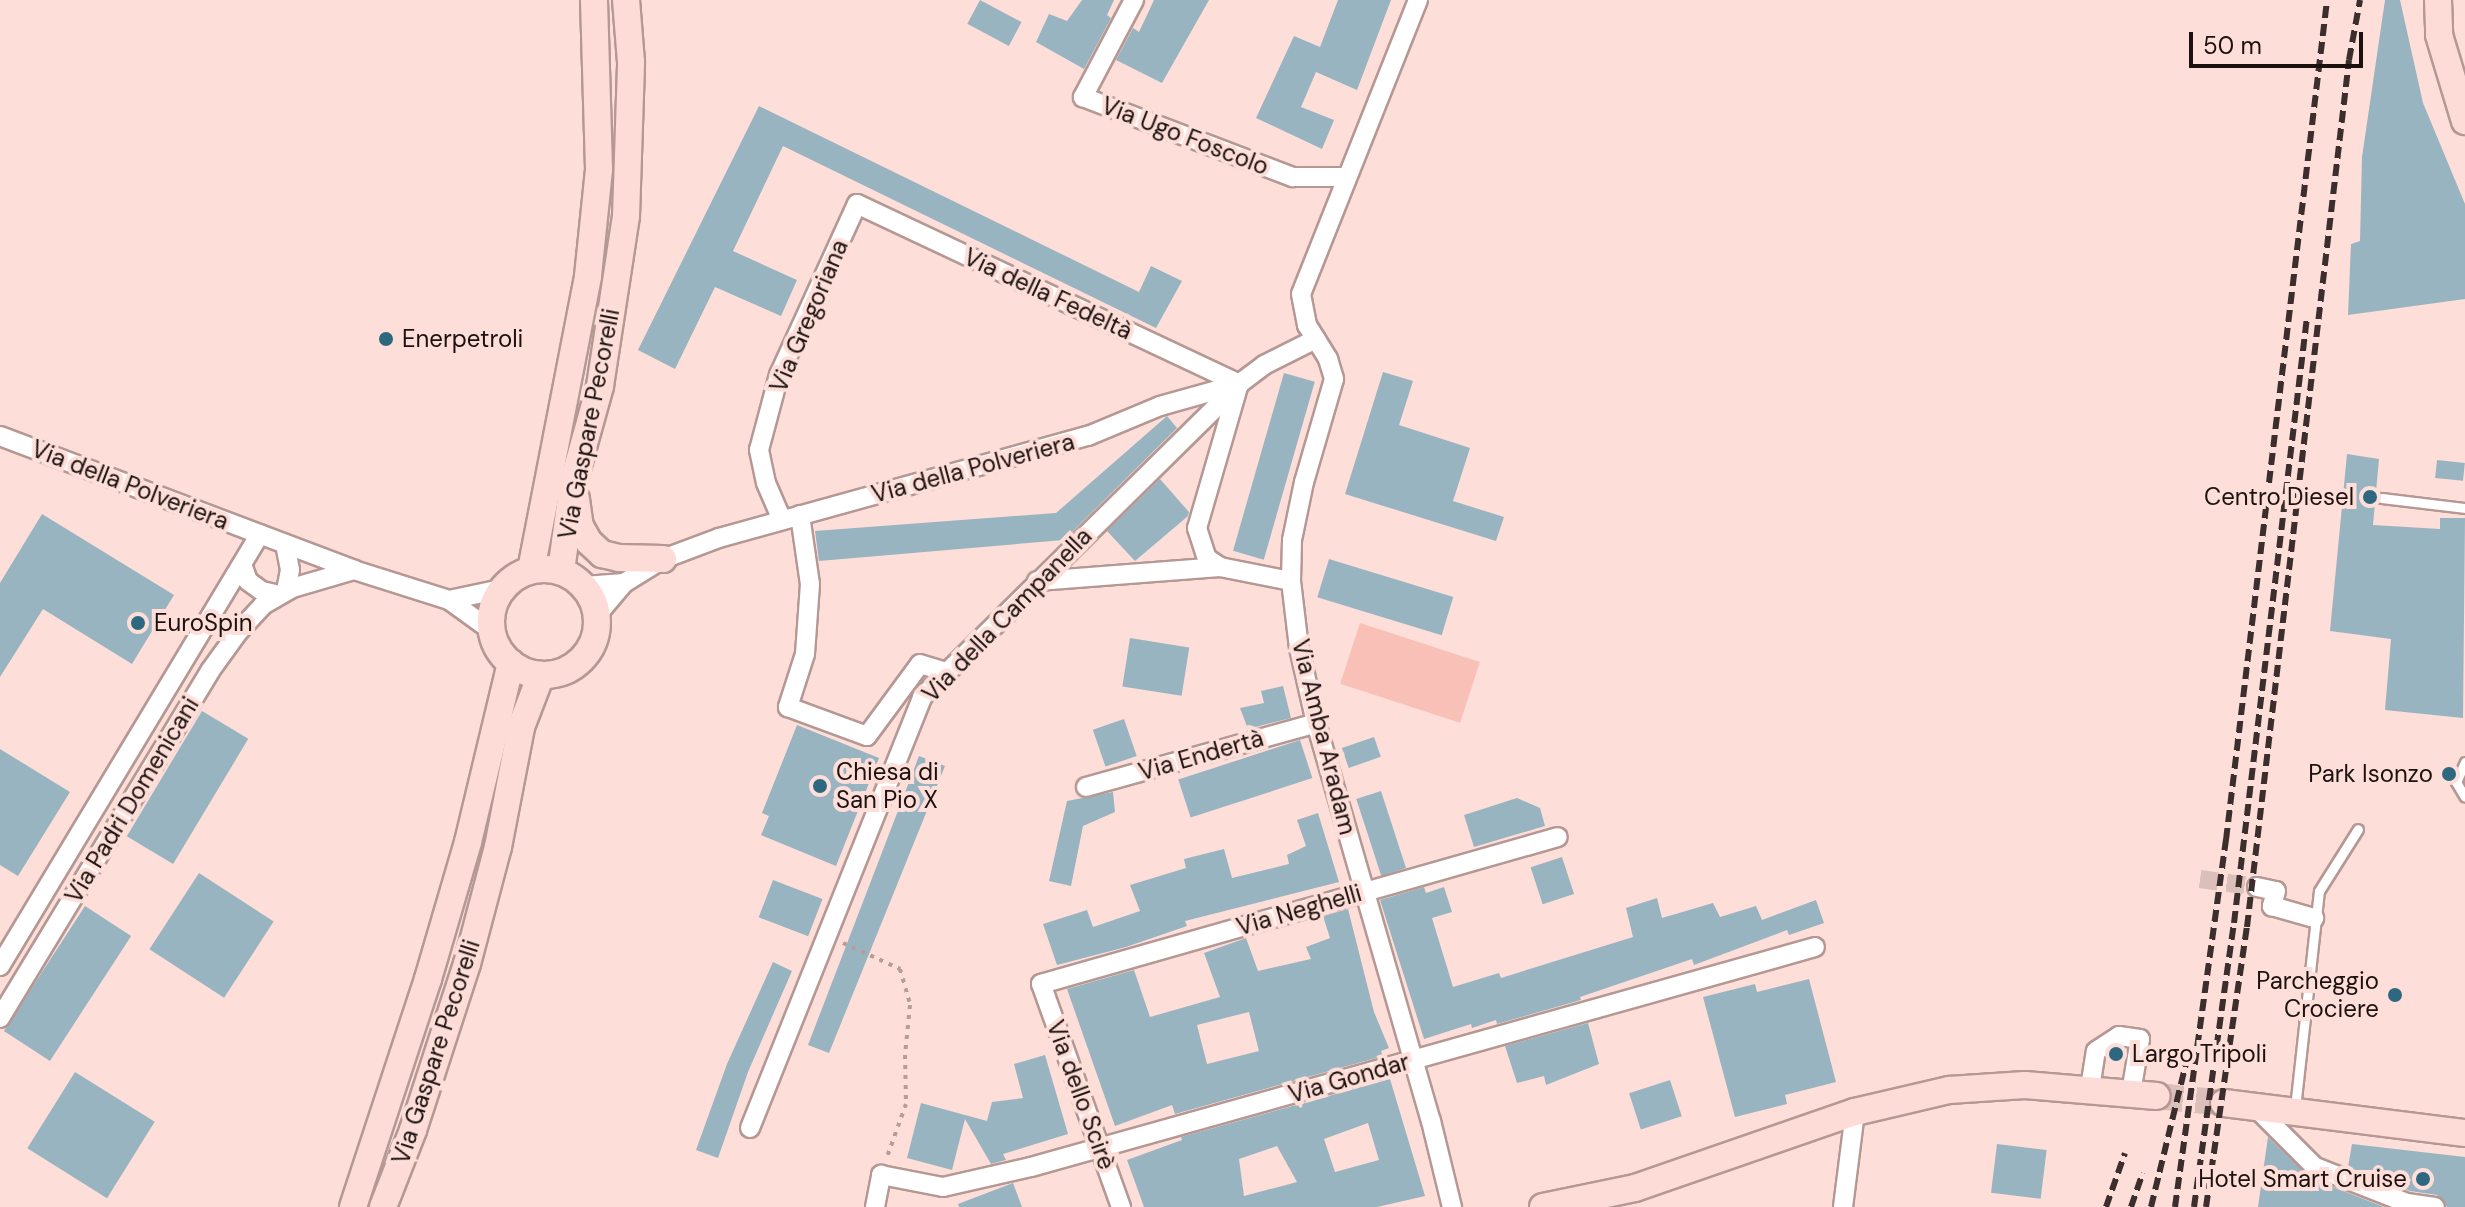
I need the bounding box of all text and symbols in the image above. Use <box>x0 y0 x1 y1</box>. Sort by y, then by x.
scale bar <box>2193 16 2367 66</box>
text: 50 m <box>2203 30 2262 61</box>
street label: Via Ugo Foscolo <box>1097 91 1273 181</box>
street label: Via Gregoriana <box>764 235 854 397</box>
street label: Via della Fedeltà <box>959 242 1137 346</box>
street label: Via Gaspare Pecorelli <box>553 306 625 542</box>
place label: Enerpetroli <box>402 325 523 353</box>
marker: Enerpetroli <box>377 330 395 348</box>
street label: Via della Polveriera <box>868 427 1078 509</box>
street label: Via della Polveriera <box>27 434 233 536</box>
place label: Centro Diesel <box>2204 483 2354 511</box>
marker: Centro Diesel <box>2361 488 2379 506</box>
street label: Via della Campanella <box>916 522 1098 708</box>
place label: EuroSpin <box>154 609 252 637</box>
marker: EuroSpin <box>129 614 147 632</box>
street label: Via Amba Aradam <box>1286 636 1362 838</box>
street label: Via Padri Domenicani <box>59 692 205 908</box>
street label: Via Endertà <box>1135 723 1267 787</box>
place label: Chiesa di San Pio X <box>836 758 939 814</box>
place label: Park Isonzo <box>2308 760 2433 788</box>
marker: Park Isonzo <box>2440 765 2458 783</box>
marker: Chiesa di San Pio X <box>811 777 829 795</box>
street label: Via Neghelli <box>1233 878 1365 942</box>
street label: Via Gaspare Pecorelli <box>386 936 486 1168</box>
place label: Parcheggio Crociere <box>2256 967 2379 1023</box>
marker: Parcheggio Crociere <box>2386 986 2404 1004</box>
street label: Via dello Scirè <box>1041 1016 1121 1174</box>
place label: Largo Tripoli <box>2132 1040 2267 1068</box>
marker: Largo Tripoli <box>2107 1045 2125 1063</box>
street label: Via Gondar <box>1285 1047 1413 1109</box>
place label: Hotel Smart Cruise <box>2198 1165 2407 1193</box>
marker: Hotel Smart Cruise <box>2414 1170 2432 1188</box>

